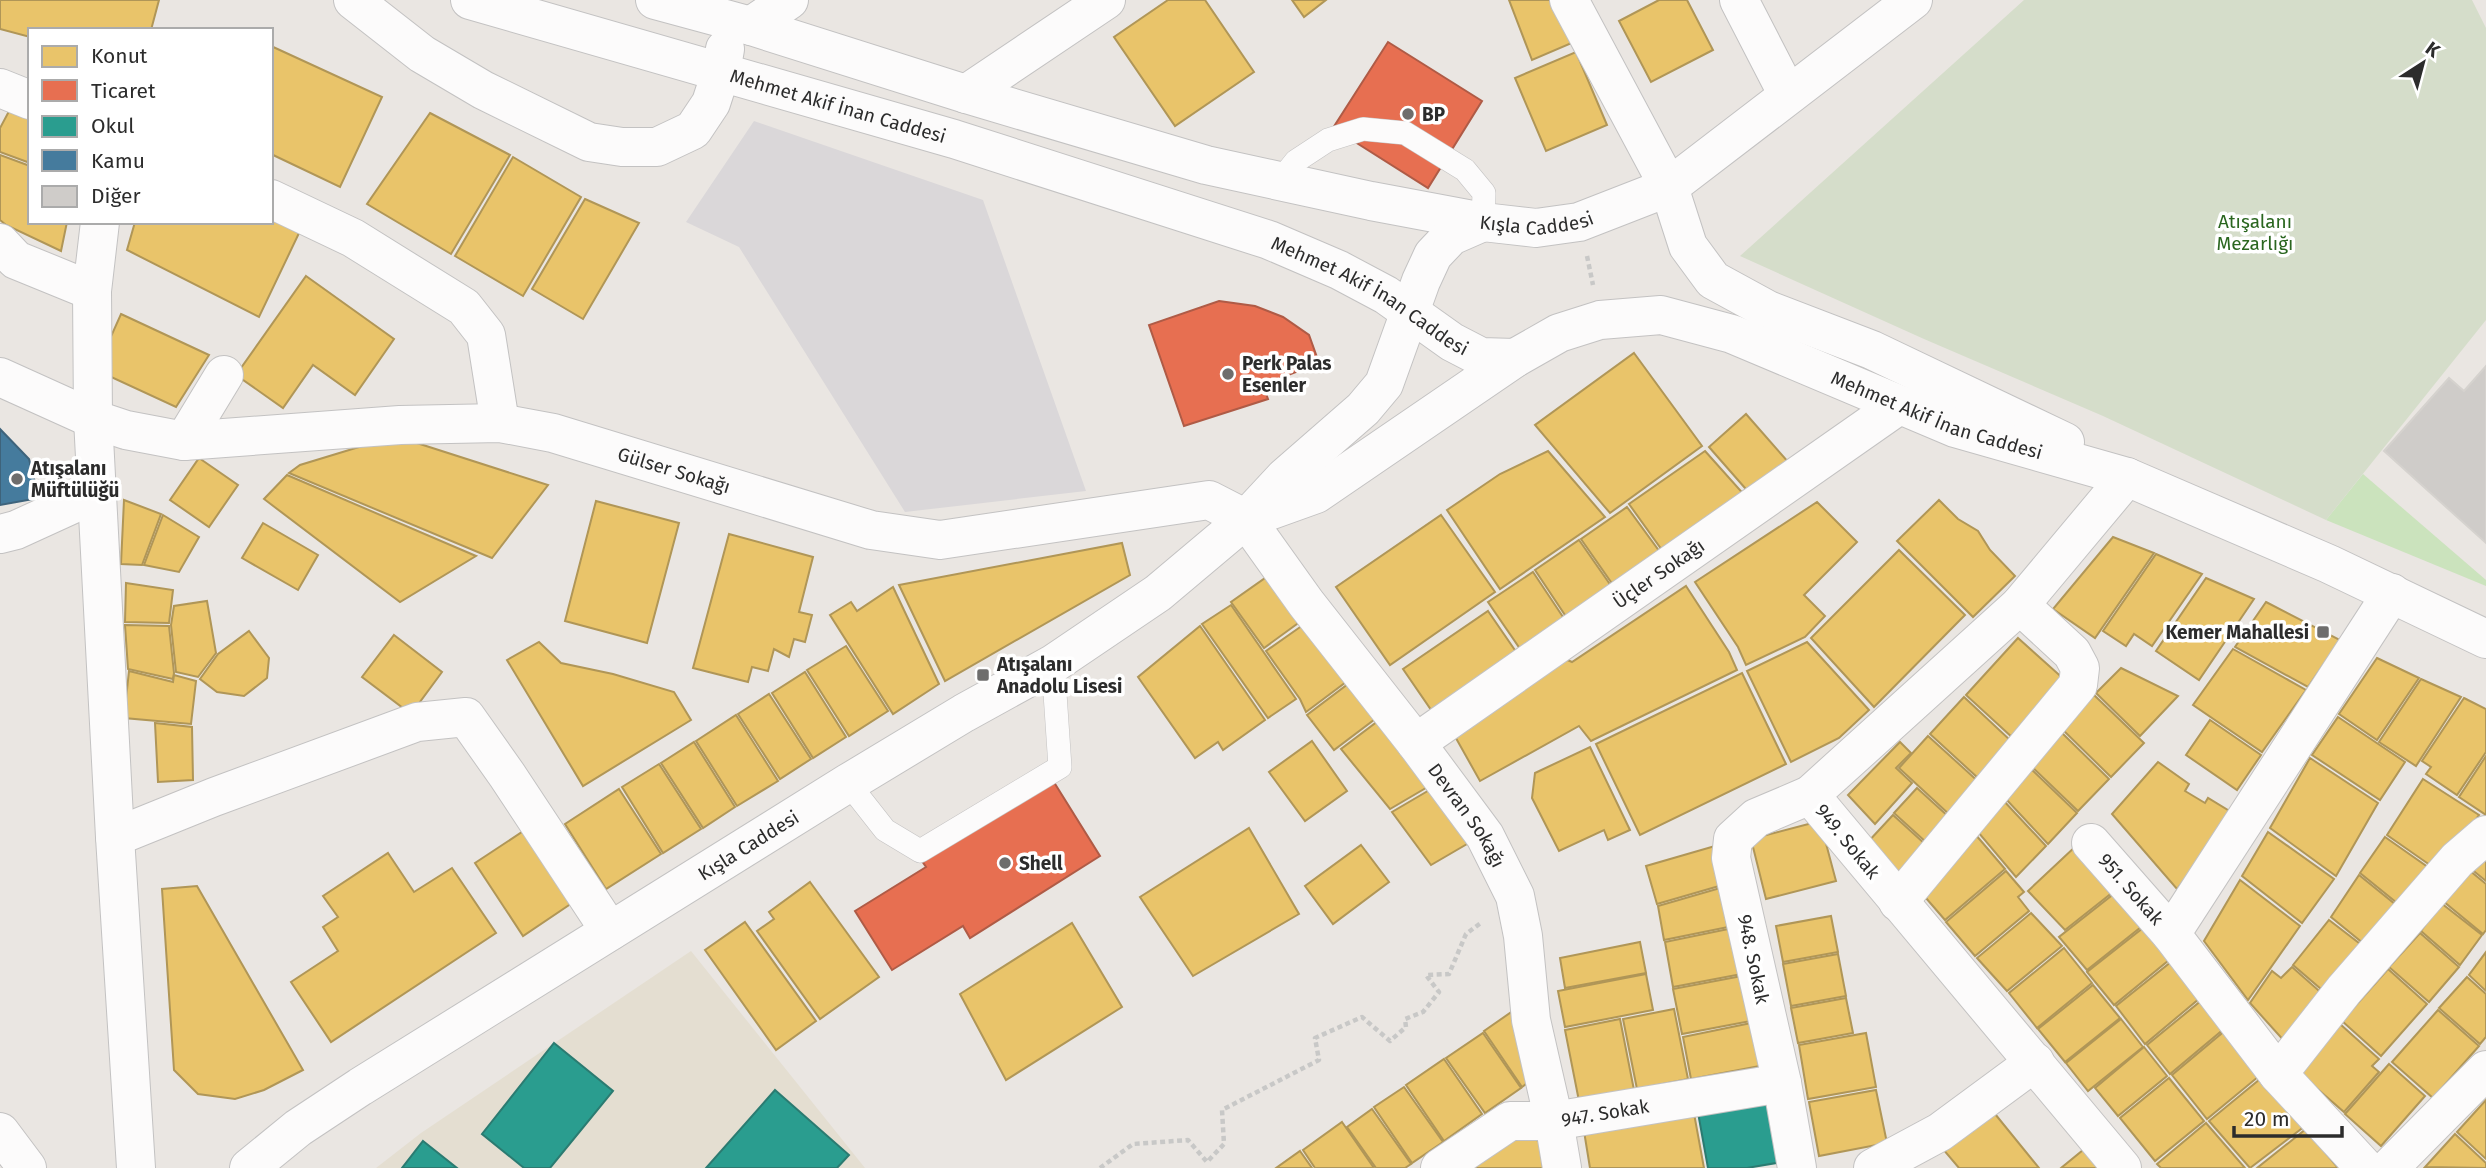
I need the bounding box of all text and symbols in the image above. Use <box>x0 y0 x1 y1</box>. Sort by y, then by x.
legend <box>28 28 273 224</box>
north arrow <box>2388 28 2458 98</box>
text: K <box>2421 37 2445 63</box>
text: Konut <box>91 43 148 69</box>
street label: Mehmet Akif İnan Caddesi <box>727 64 949 148</box>
text: Ticaret <box>91 78 156 104</box>
place label: BP <box>1422 103 1445 126</box>
marker: BP <box>1400 106 1416 122</box>
text: Okul <box>91 113 135 139</box>
text: Kamu <box>91 148 145 174</box>
text: Diğer <box>91 183 141 209</box>
street label: Kışla Caddesi <box>1478 207 1597 240</box>
park label: Atışalanı Mezarlığı <box>2217 210 2293 255</box>
street label: Mehmet Akif İnan Caddesi <box>1268 231 1472 360</box>
place label: Perk Palas Esenler <box>1242 352 1332 397</box>
marker: Perk Palas Esenler <box>1220 366 1236 382</box>
street label: Mehmet Akif İnan Caddesi <box>1828 366 2045 464</box>
street label: Gülser Sokağı <box>615 442 733 498</box>
place label: Atışalanı Müftülüğü <box>30 457 119 502</box>
marker: Atışalanı Müftülüğü <box>9 471 25 487</box>
street label: Üçler Sokağı <box>1609 534 1709 614</box>
place label: Kemer Mahallesi <box>2165 621 2309 644</box>
marker: Kemer Mahallesi <box>2315 624 2331 640</box>
place label: Atışalanı Anadolu Lisesi <box>996 653 1122 698</box>
marker: Atışalanı Anadolu Lisesi <box>975 667 991 683</box>
street label: Devran Sokağı <box>1423 759 1510 871</box>
street label: 949. Sokak <box>1810 799 1885 884</box>
street label: Kışla Caddesi <box>694 806 803 886</box>
street label: 951. Sokak <box>2093 849 2169 930</box>
place label: Shell <box>1019 852 1063 875</box>
marker: Shell <box>997 855 1013 871</box>
street label: 948. Sokak <box>1733 912 1774 1006</box>
street label: 947. Sokak <box>1560 1094 1651 1132</box>
scale bar <box>2234 1094 2342 1138</box>
text: 20 m <box>2244 1106 2290 1132</box>

